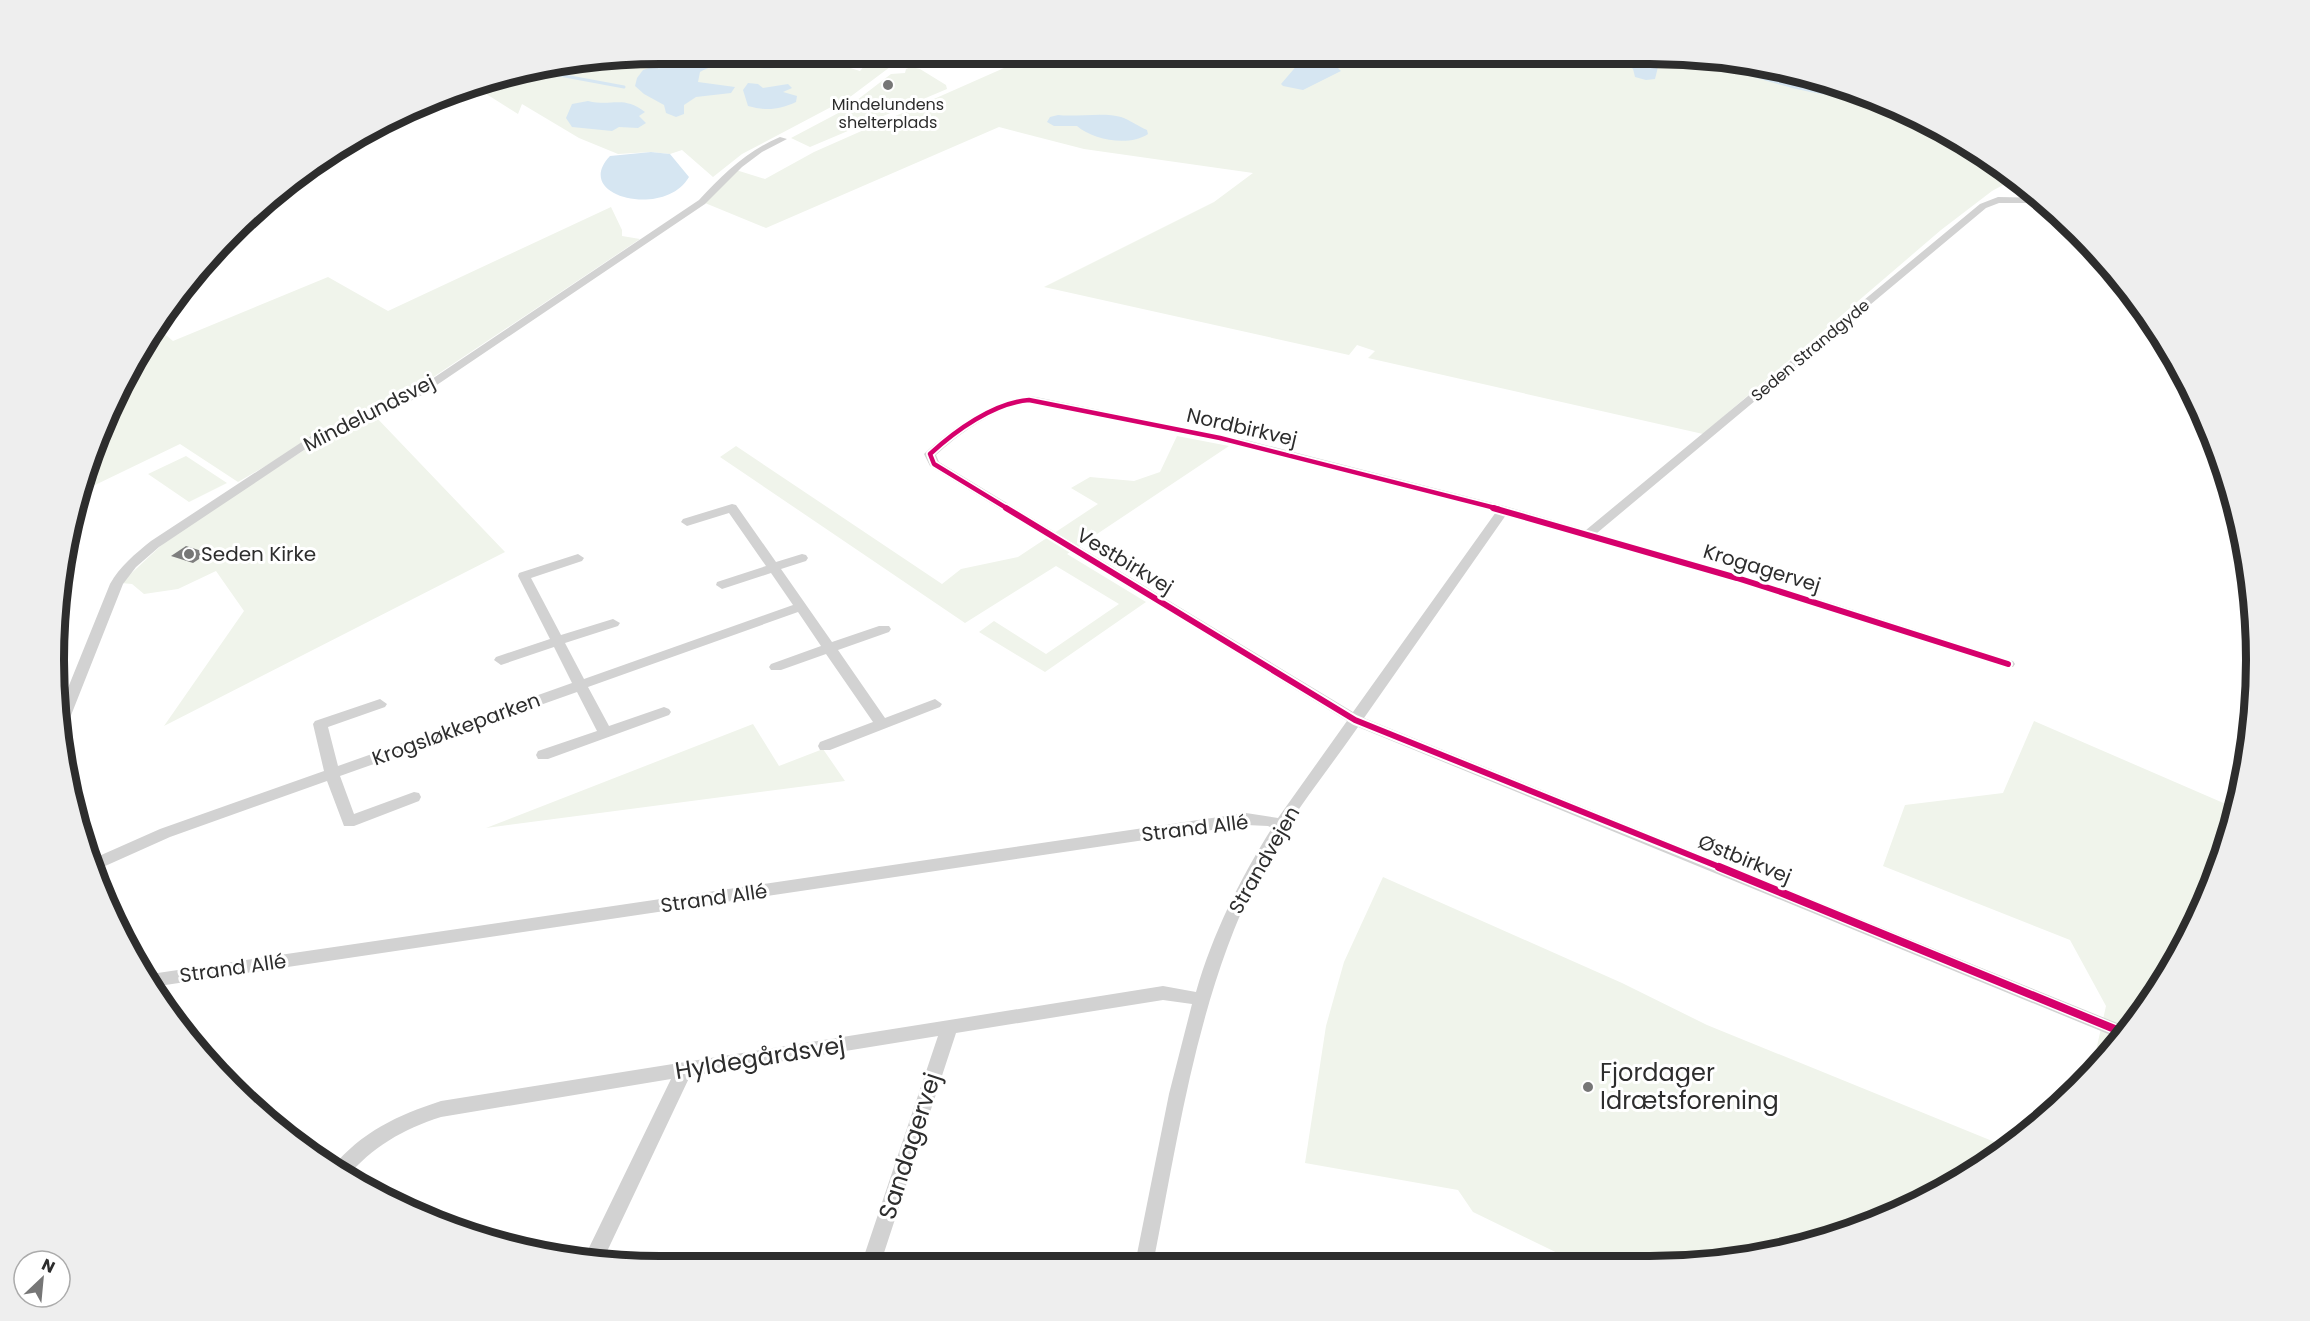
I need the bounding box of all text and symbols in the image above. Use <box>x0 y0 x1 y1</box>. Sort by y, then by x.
marker: Mindelundens shelterplads <box>881 78 895 92</box>
place label: Mindelundens shelterplads <box>832 93 944 134</box>
street label: Seden Strandgyde <box>1746 294 1875 407</box>
street label: Mindelundsvej <box>299 368 439 458</box>
street label: Nordbirkvej <box>1184 401 1300 453</box>
street label: Vestbirkvej <box>1071 521 1179 601</box>
street label: Krogagervej <box>1700 537 1824 599</box>
place label: Seden Kirke <box>201 540 316 568</box>
marker: Seden Kirke <box>182 547 196 561</box>
street label: Krogsløkkeparken <box>368 686 544 772</box>
street label: Strandvejen <box>1222 801 1306 919</box>
street label: Strand Allé <box>1140 808 1250 848</box>
street label: Østbirkvej <box>1694 828 1796 890</box>
street label: Strand Allé <box>659 877 769 919</box>
street label: Strand Allé <box>178 947 288 989</box>
street label: Hyldegårdsvej <box>673 1028 847 1087</box>
place label: Fjordager Idrætsforening <box>1600 1056 1779 1117</box>
street label: Sandagervej <box>870 1068 949 1223</box>
marker: Fjordager Idrætsforening <box>1581 1080 1595 1094</box>
north arrow <box>12 1249 72 1309</box>
text: N <box>38 1253 59 1279</box>

